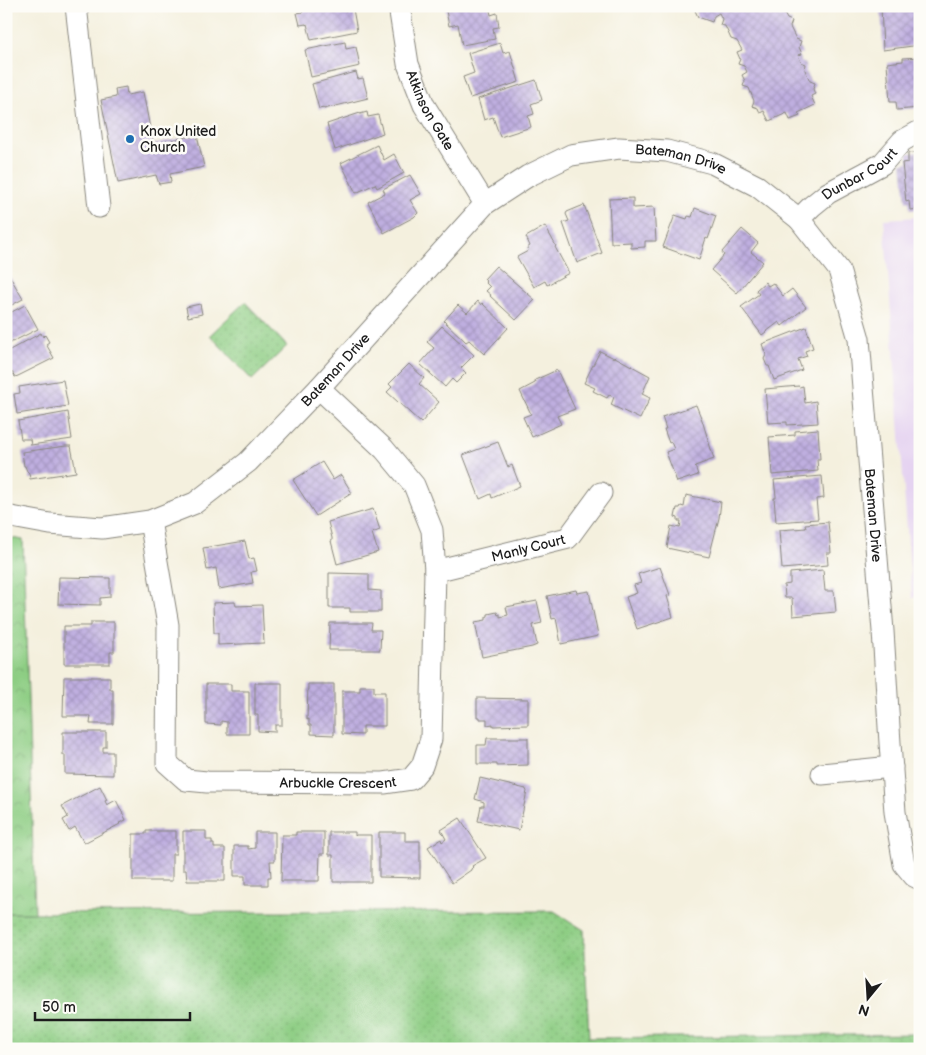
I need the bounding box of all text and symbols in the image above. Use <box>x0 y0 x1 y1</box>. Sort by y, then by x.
street label: Atkinson Gate <box>403 68 458 153</box>
place label: Knox United Church <box>140 123 216 156</box>
marker: Knox United Church <box>124 133 136 145</box>
street label: Bateman Drive <box>635 141 730 178</box>
street label: Dunbar Court <box>818 144 901 203</box>
street label: Bateman Drive <box>297 329 373 410</box>
street label: Bateman Drive <box>861 468 886 563</box>
street label: Manly Court <box>490 530 567 565</box>
street label: Arbuckle Crescent <box>279 773 398 791</box>
north arrow <box>844 972 894 1022</box>
scale bar <box>35 990 190 1022</box>
text: 50 m <box>42 998 76 1017</box>
text: N <box>857 1000 872 1020</box>

